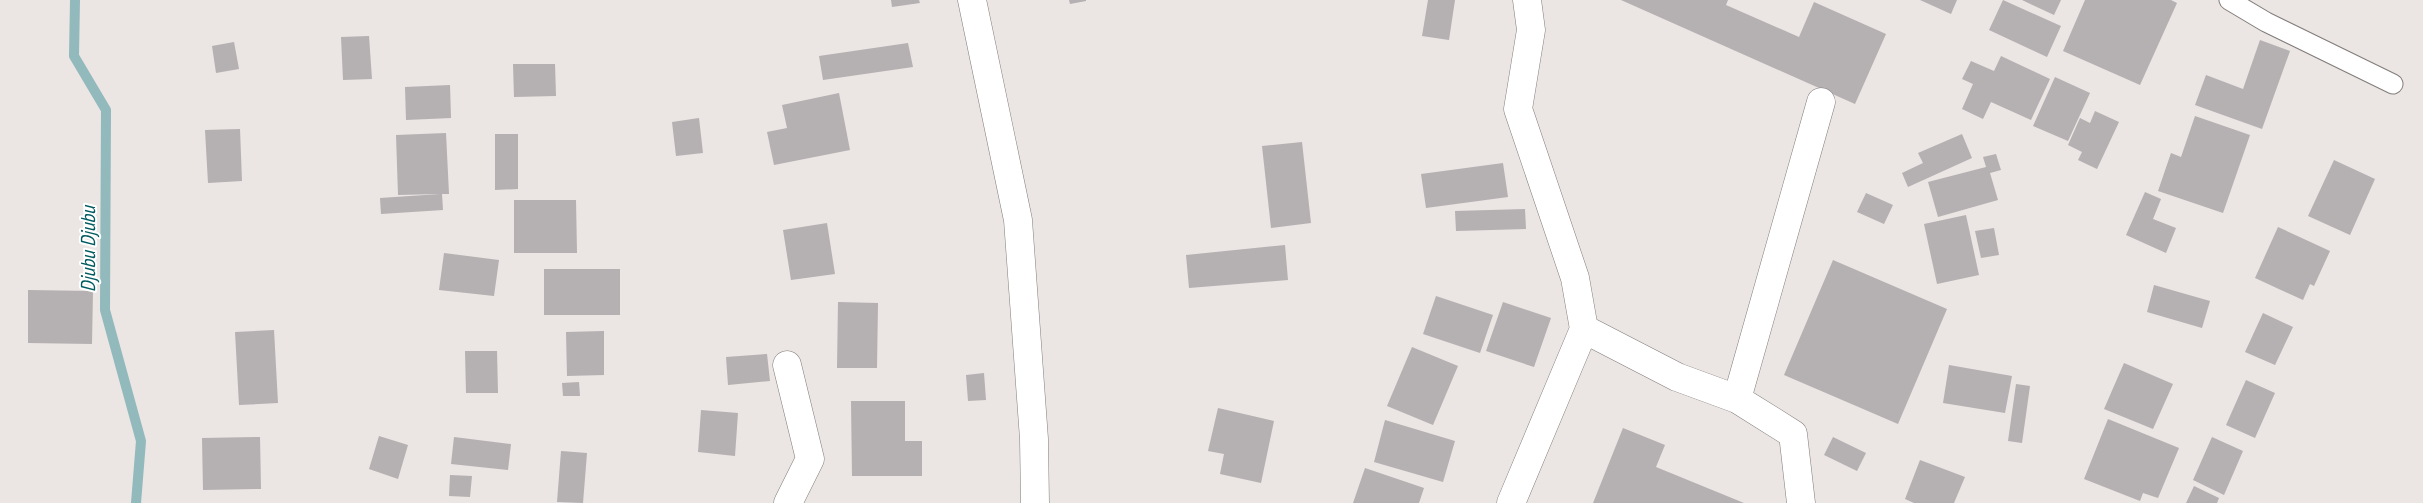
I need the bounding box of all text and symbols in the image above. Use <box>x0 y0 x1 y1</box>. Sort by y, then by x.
water label: Djubu Djubu <box>75 205 101 292</box>

